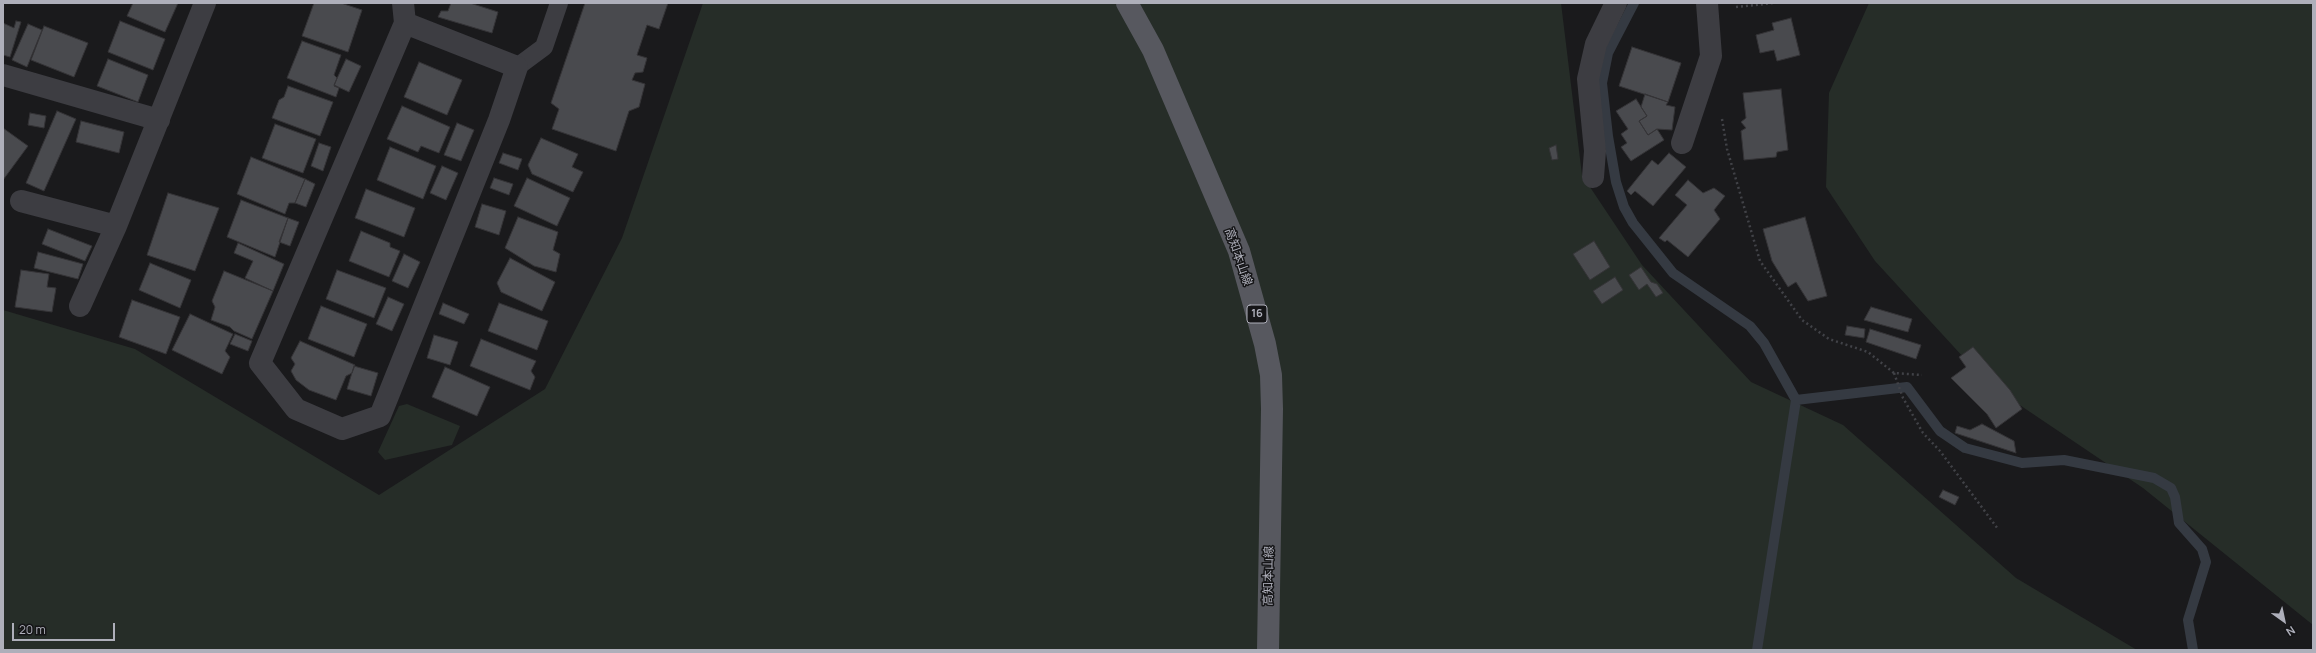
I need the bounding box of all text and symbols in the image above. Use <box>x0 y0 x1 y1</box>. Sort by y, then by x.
street label: 高知本山線 <box>1221 226 1255 288</box>
road number: 16 <box>1247 305 1267 323</box>
street label: 高知本山線 <box>1261 546 1277 606</box>
north arrow <box>2264 601 2304 641</box>
scale bar <box>14 615 117 641</box>
text: 20 m <box>19 621 46 638</box>
text: N <box>2283 623 2298 640</box>

